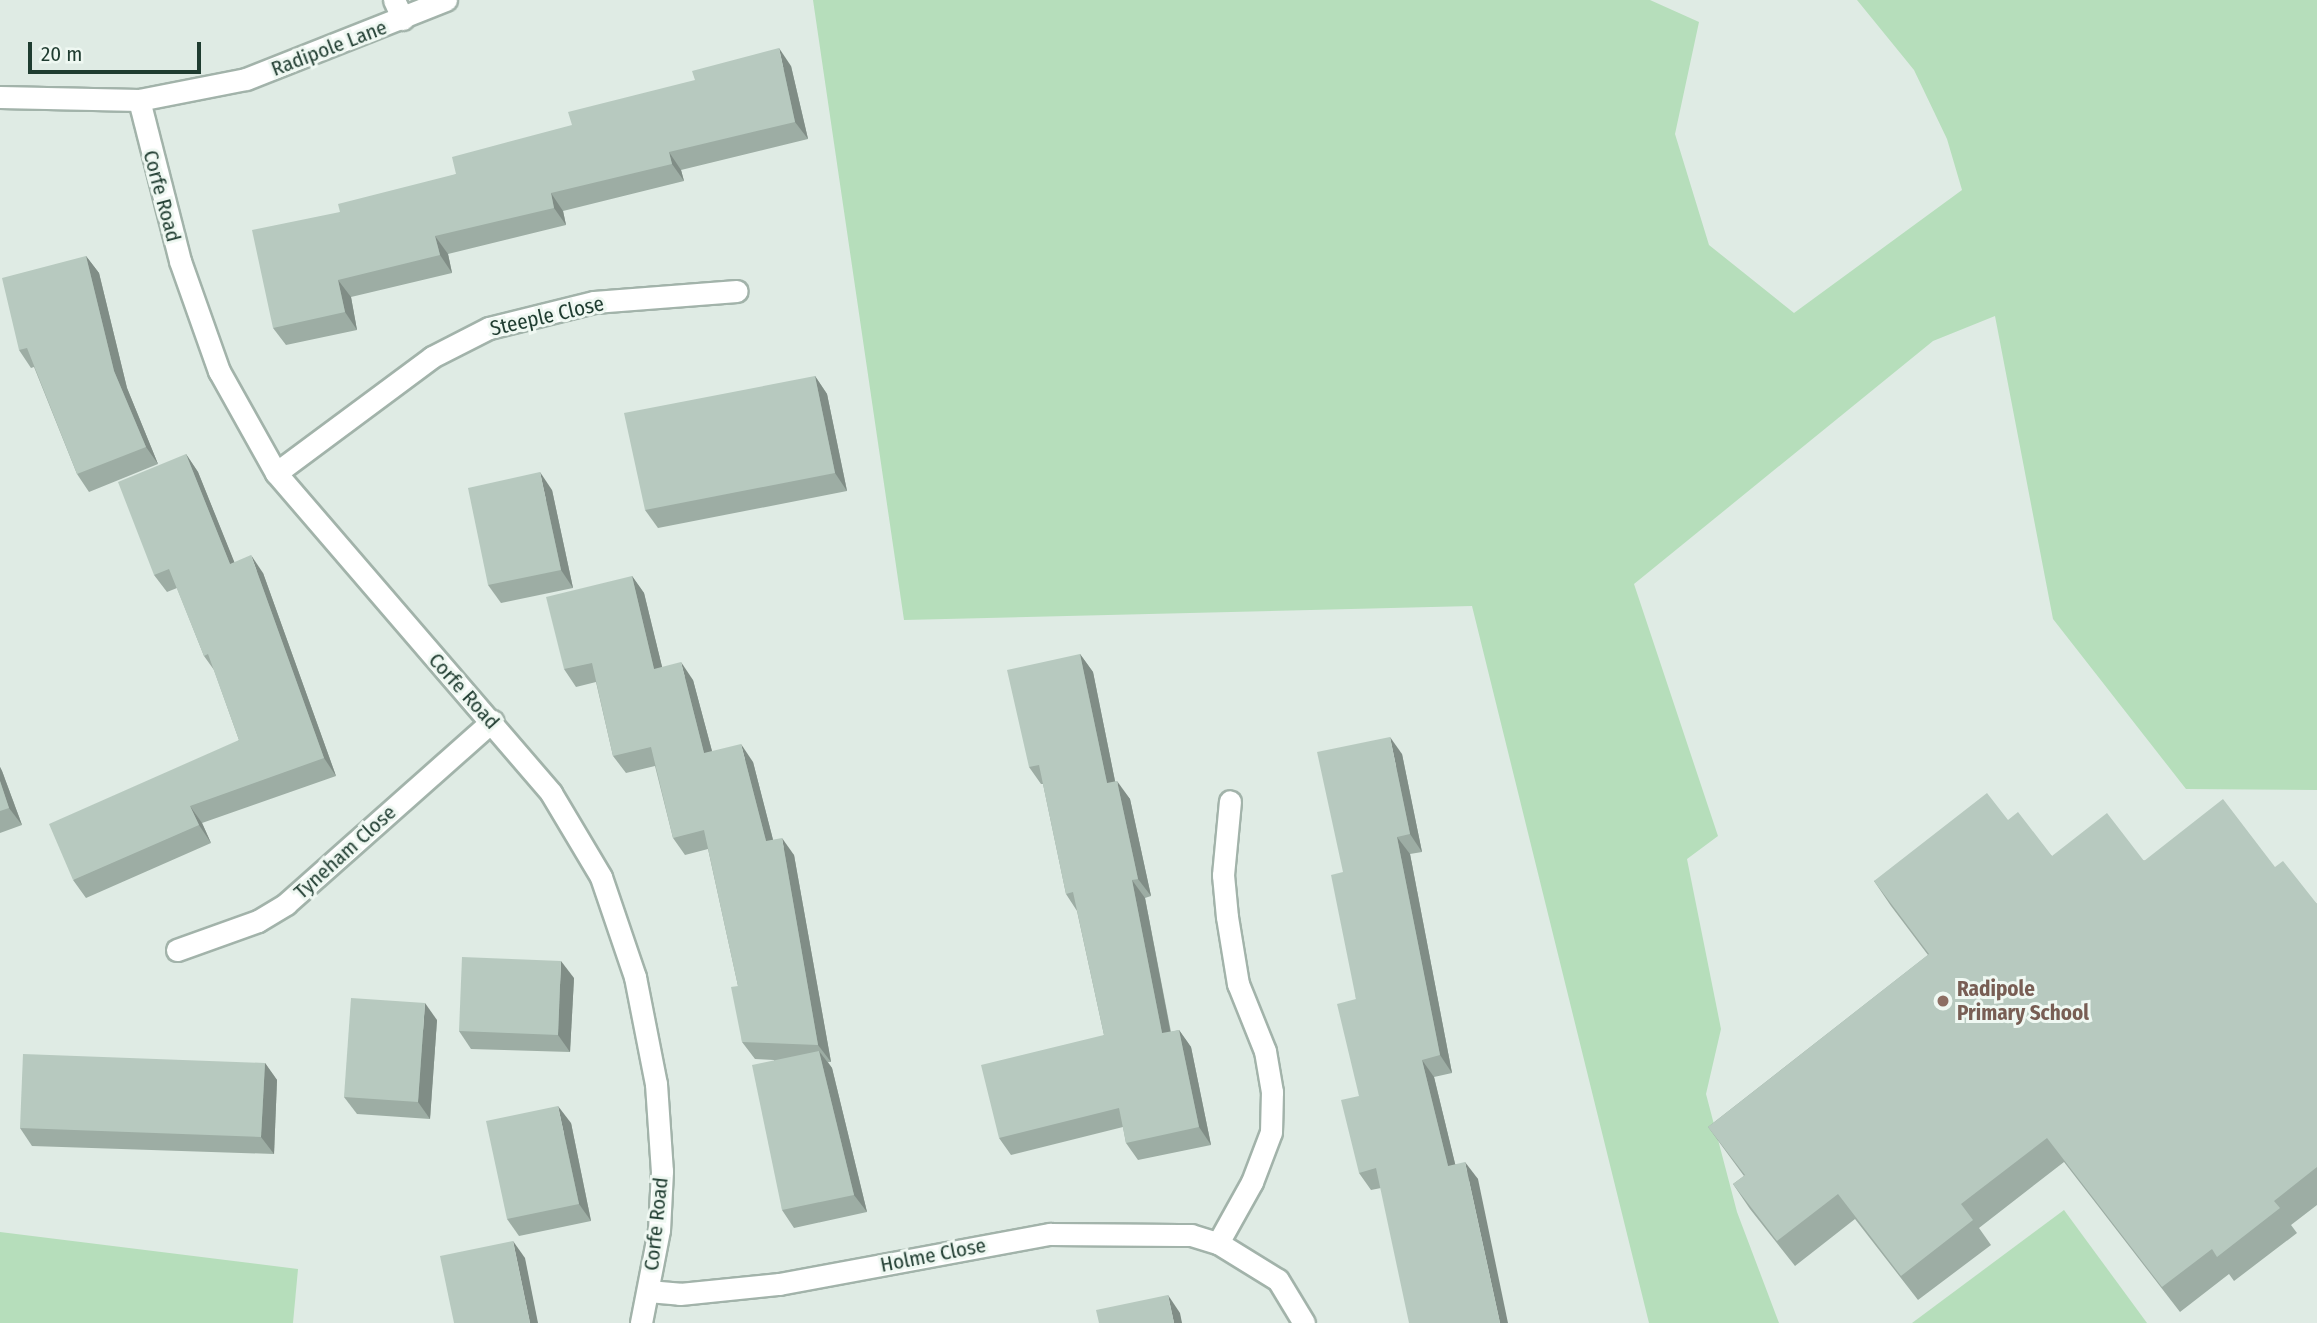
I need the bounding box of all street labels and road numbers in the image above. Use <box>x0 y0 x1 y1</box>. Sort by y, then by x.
street label: Radipole Lane <box>268 14 390 82</box>
street label: Corfe Road <box>138 147 186 245</box>
street label: Steeple Close <box>488 291 606 341</box>
street label: Corfe Road <box>423 648 505 734</box>
street label: Tyneham Close <box>289 800 401 904</box>
street label: Corfe Road <box>639 1176 673 1272</box>
street label: Holme Close <box>878 1232 988 1278</box>

